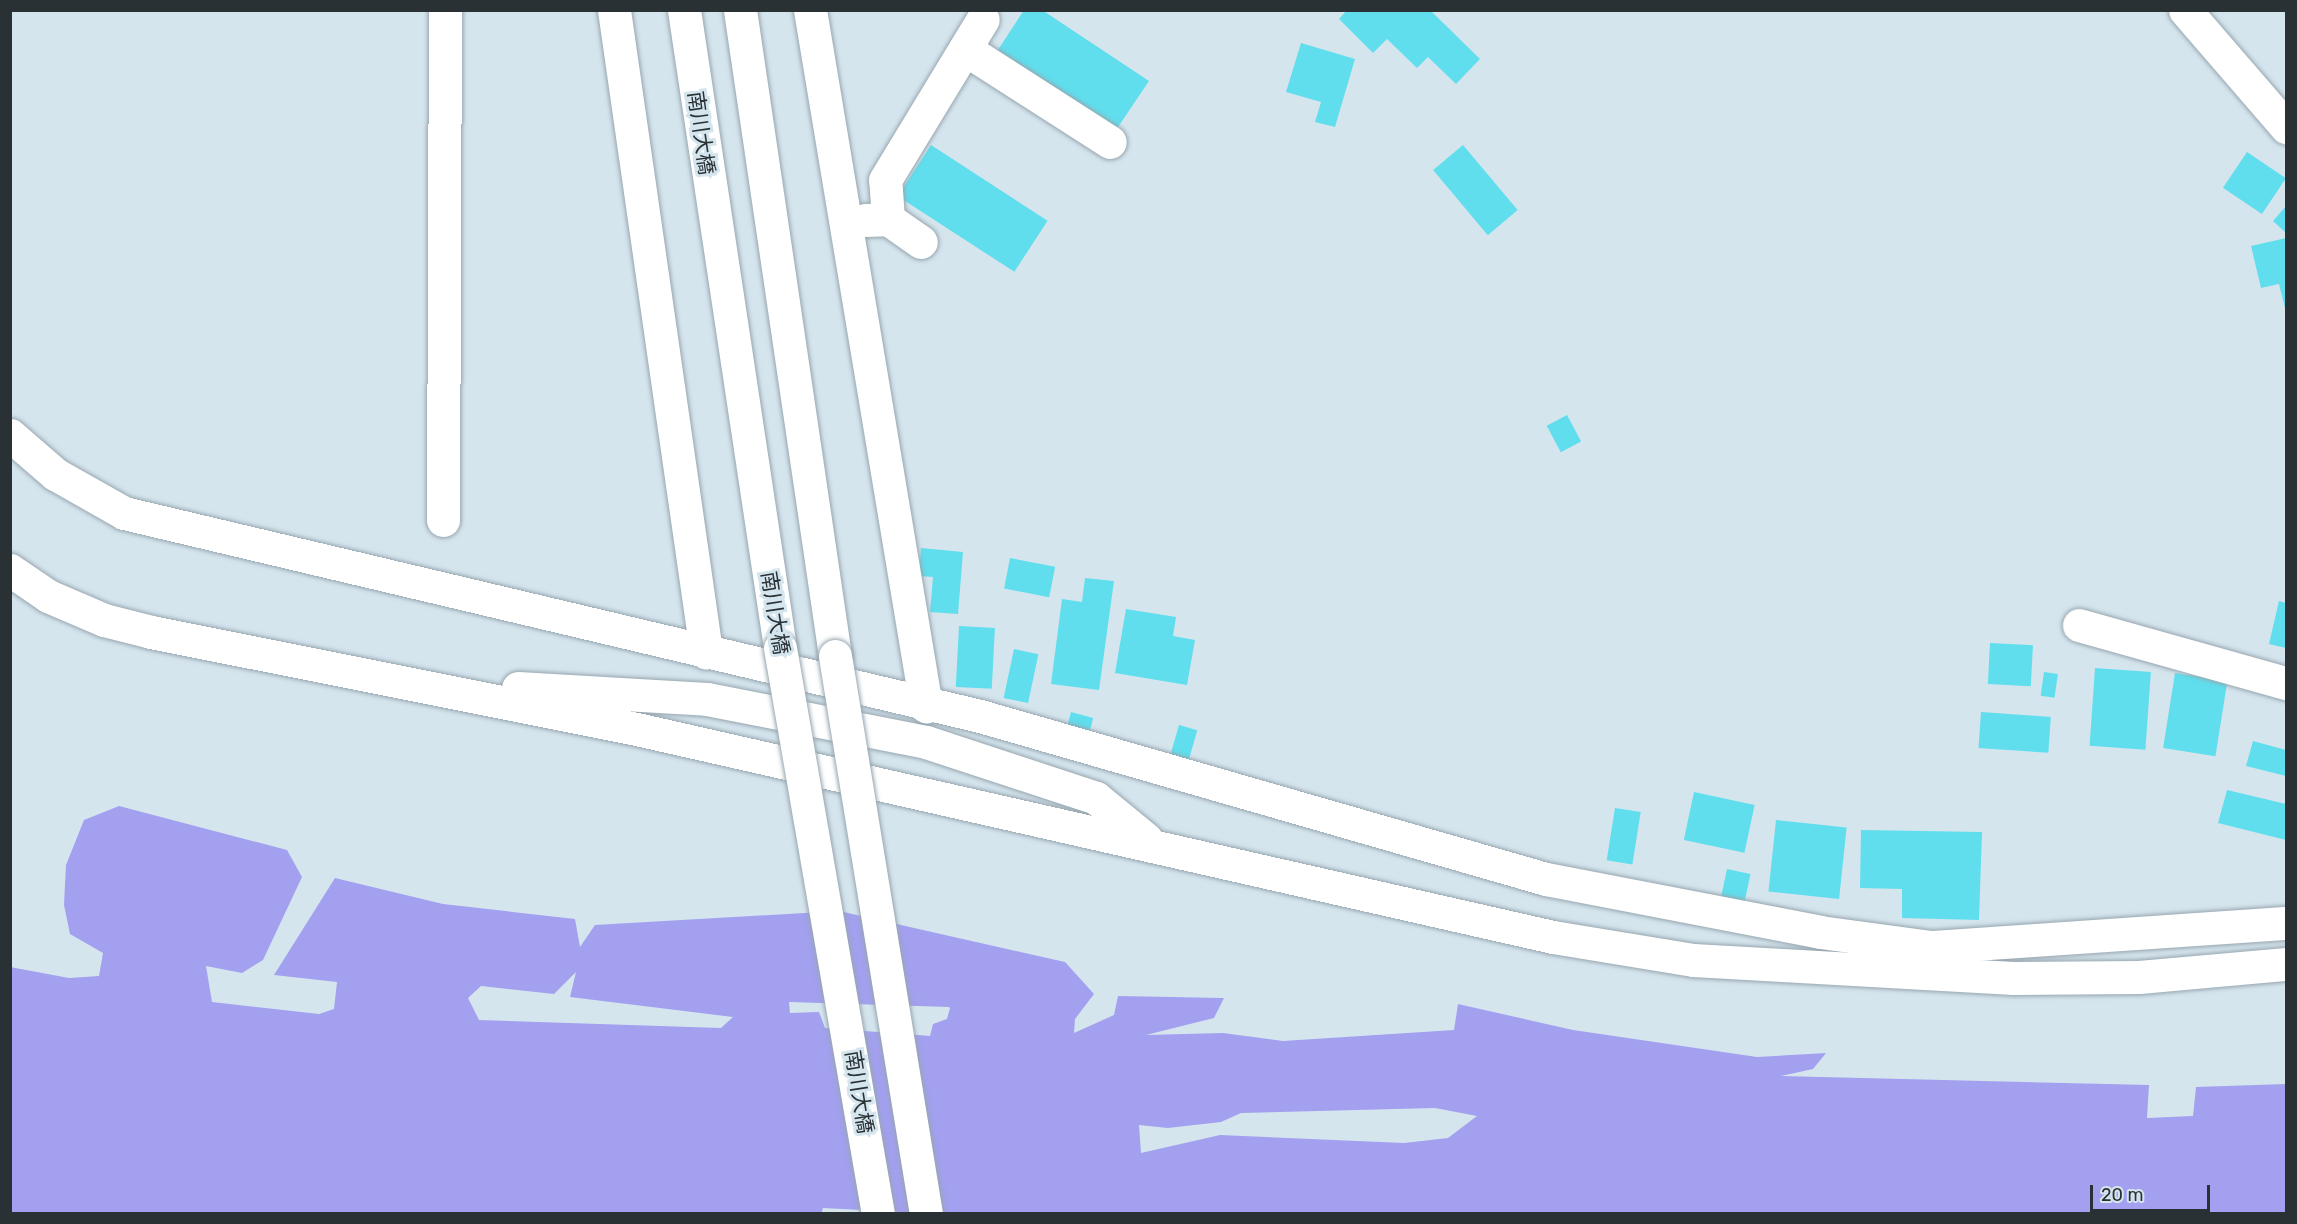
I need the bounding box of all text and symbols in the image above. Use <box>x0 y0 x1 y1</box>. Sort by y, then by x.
street label: 南川大橋 <box>683 90 719 176</box>
street label: 南川大橋 <box>756 570 794 656</box>
street label: 南川大橋 <box>840 1049 878 1135</box>
scale bar <box>2093 1173 2213 1211</box>
text: 20 m <box>2101 1184 2143 1206</box>

